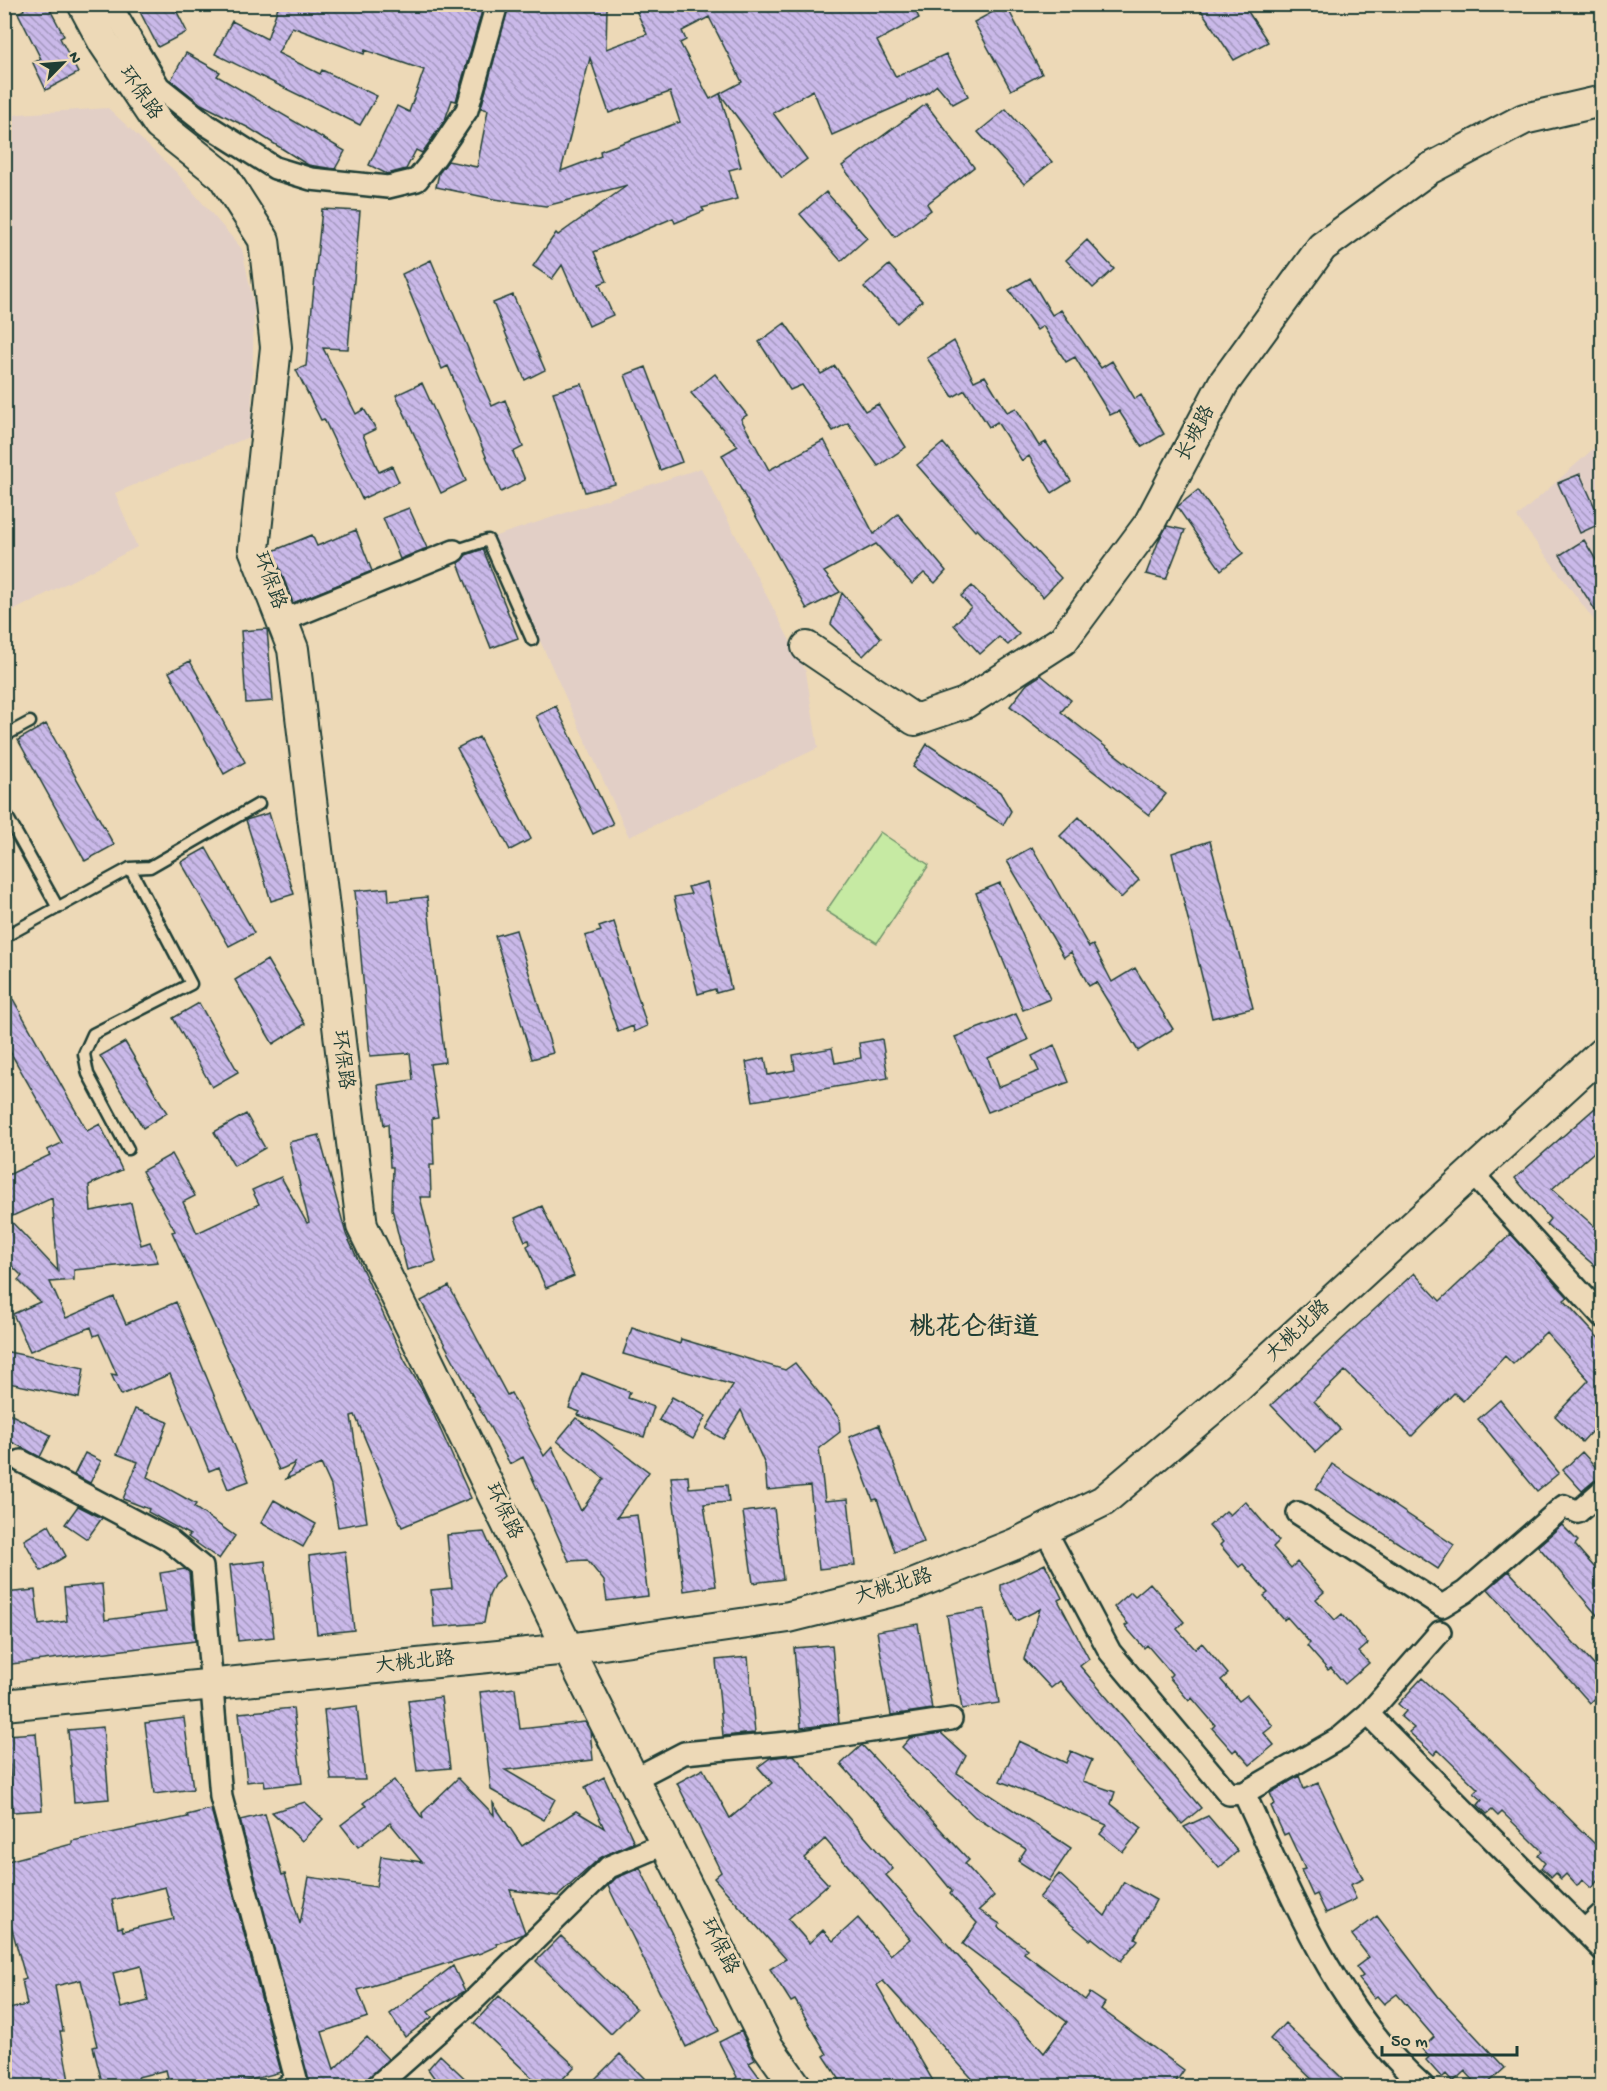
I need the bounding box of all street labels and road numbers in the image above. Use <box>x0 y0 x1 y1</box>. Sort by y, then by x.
street label: 环保路 <box>112 62 168 126</box>
street label: 长坡路 <box>1171 400 1222 466</box>
street label: 环保路 <box>247 548 291 614</box>
street label: 环保路 <box>326 1029 358 1092</box>
street label: 大桃北路 <box>1261 1294 1337 1368</box>
street label: 环保路 <box>479 1479 528 1545</box>
street label: 大桃北路 <box>852 1563 937 1611</box>
street label: 大桃北路 <box>374 1646 457 1680</box>
street label: 环保路 <box>694 1914 744 1980</box>

